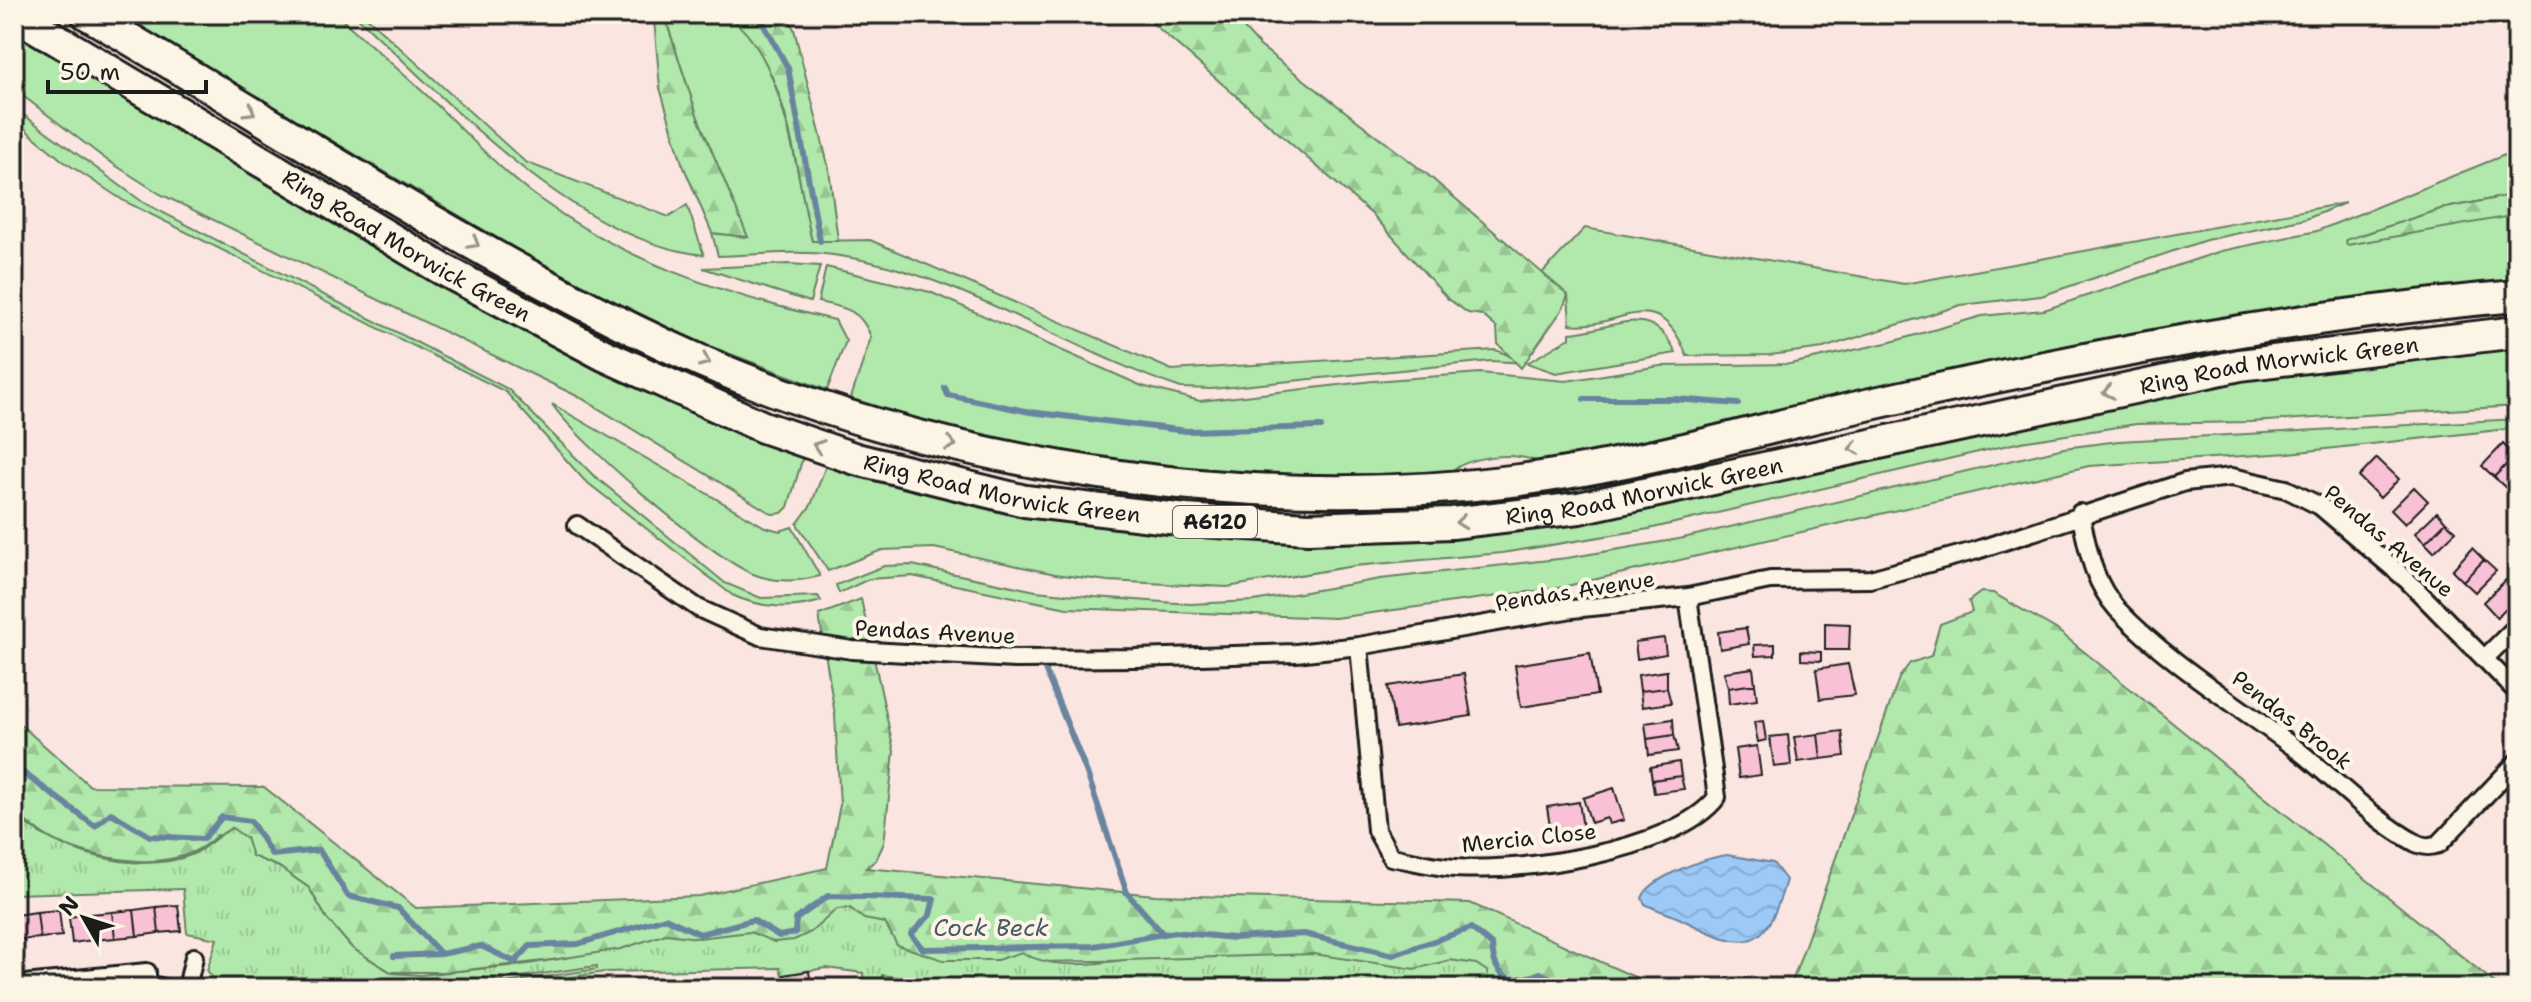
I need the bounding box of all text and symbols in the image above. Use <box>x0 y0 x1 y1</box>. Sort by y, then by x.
scale bar <box>48 44 206 94</box>
text: 50 m <box>60 56 120 88</box>
one-way arrow <box>241 101 256 116</box>
street label: Ring Road Morwick Green <box>277 163 536 328</box>
one-way arrow <box>465 233 480 249</box>
street label: Ring Road Morwick Green <box>2137 329 2420 401</box>
one-way arrow <box>697 352 711 368</box>
one-way arrow <box>2101 383 2115 400</box>
one-way arrow <box>944 435 958 452</box>
one-way arrow <box>812 439 826 455</box>
one-way arrow <box>1847 439 1861 456</box>
street label: Ring Road Morwick Green <box>861 447 1142 529</box>
street label: Ring Road Morwick Green <box>1504 450 1785 531</box>
street label: Pendas Avenue <box>2318 478 2460 604</box>
road number: A6120 <box>1173 506 1257 538</box>
one-way arrow <box>1454 513 1467 530</box>
street label: Pendas Avenue <box>1493 564 1657 618</box>
street label: Pendas Avenue <box>854 613 1016 651</box>
street label: Pendas Brook <box>2226 664 2358 776</box>
street label: Mercia Close <box>1460 816 1598 860</box>
north arrow <box>44 878 124 958</box>
text: N <box>52 890 86 922</box>
water label: Cock Beck <box>933 912 1049 944</box>

